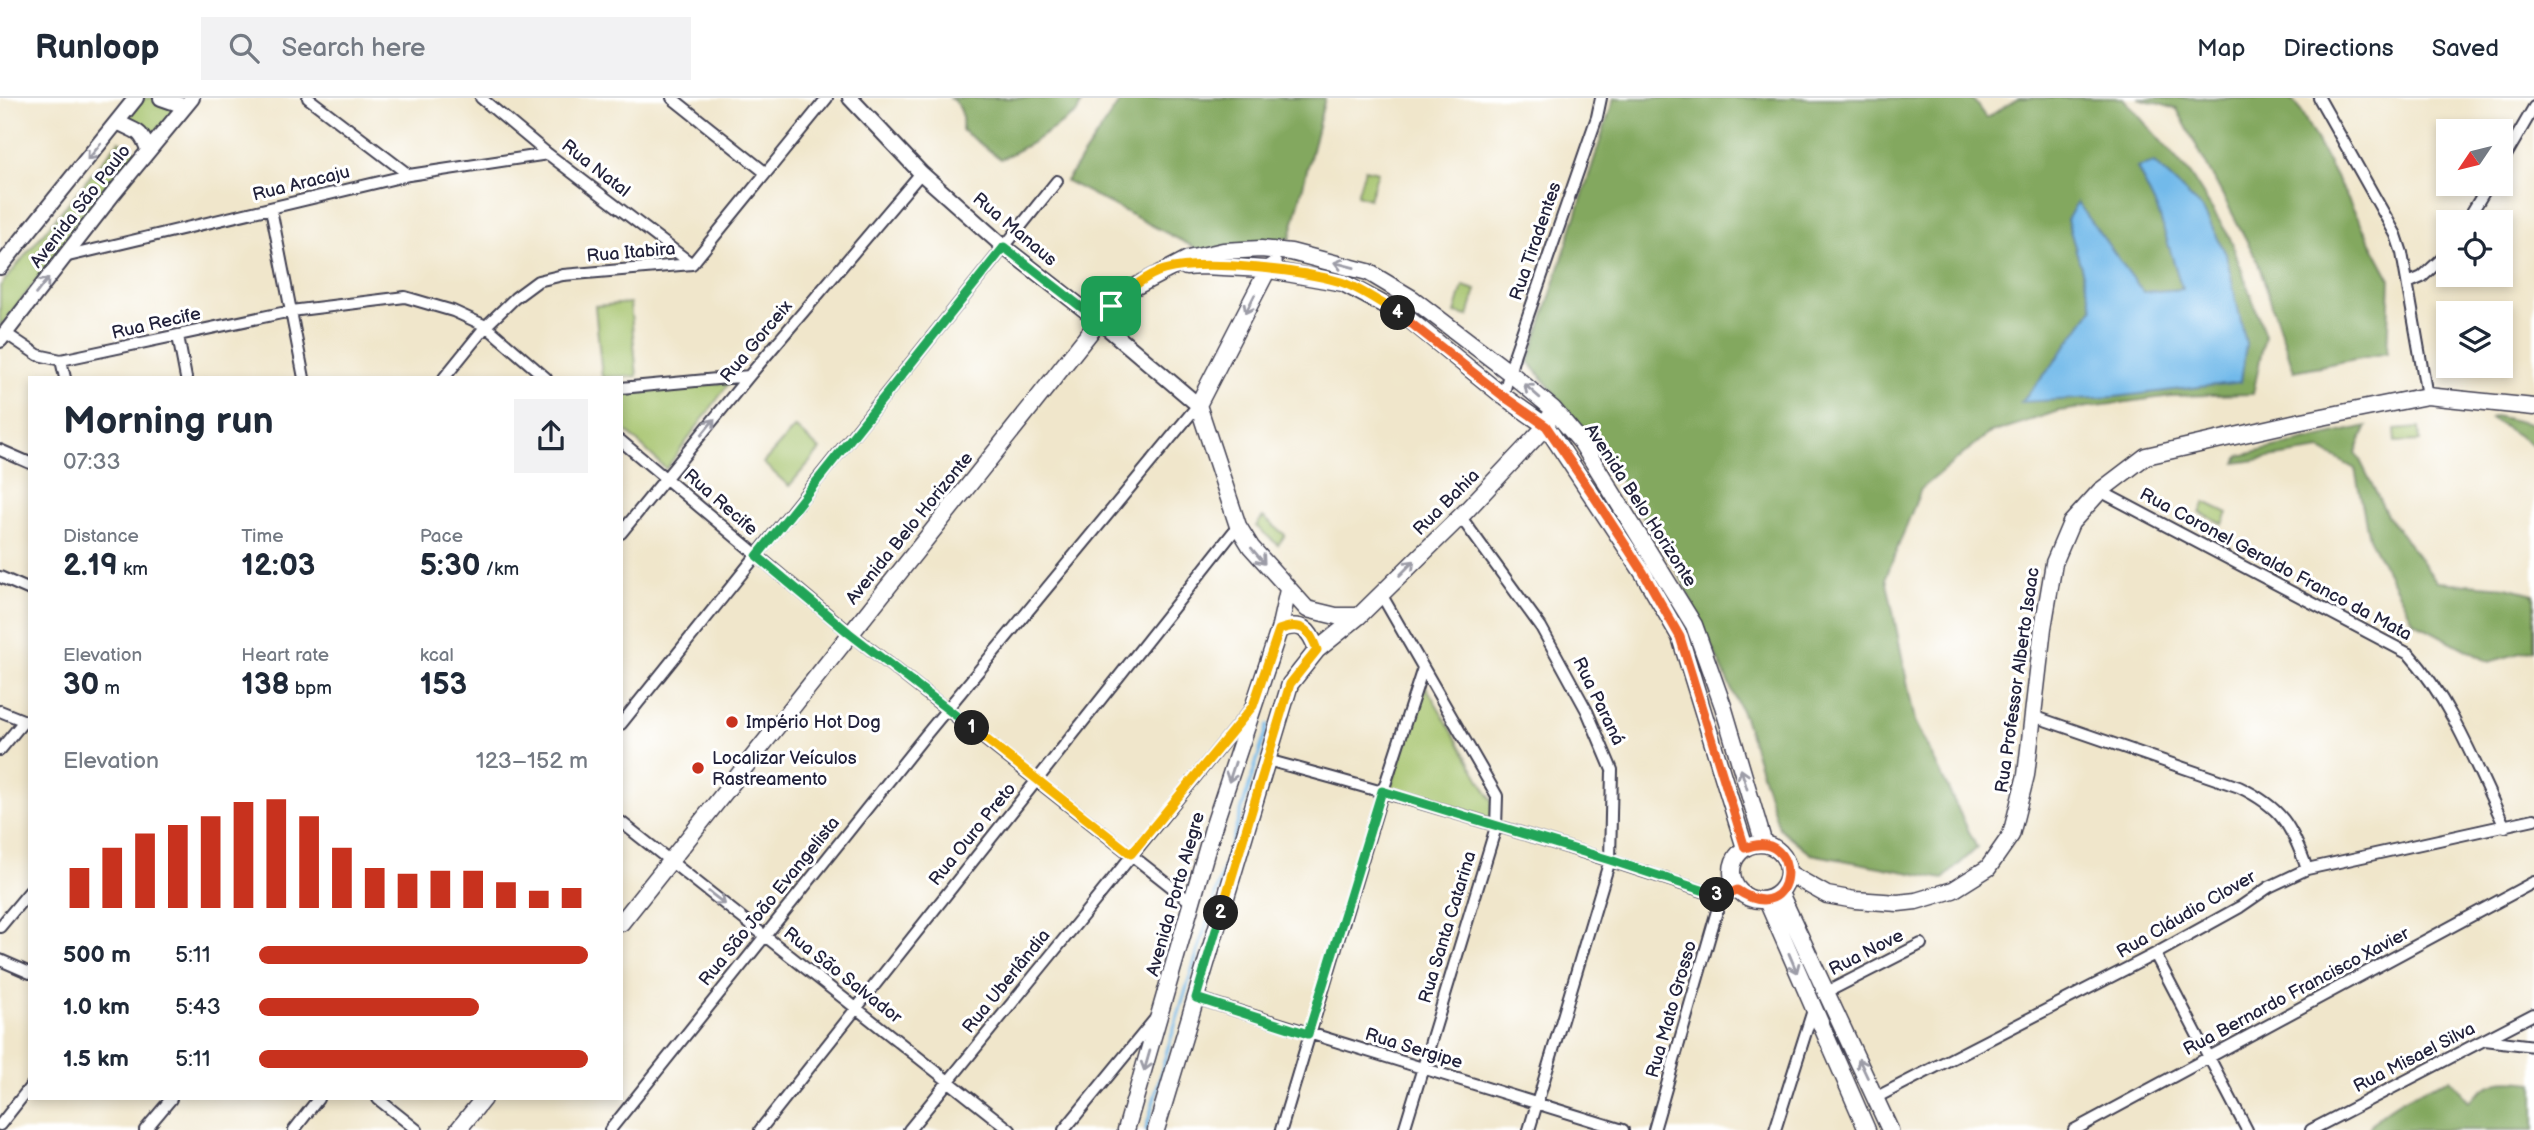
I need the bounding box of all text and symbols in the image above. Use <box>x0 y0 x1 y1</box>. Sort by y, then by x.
search box <box>201 17 691 80</box>
text: Runloop <box>35 28 159 68</box>
icon: search <box>225 29 263 67</box>
text: Search here <box>281 33 425 64</box>
text: Map <box>2197 34 2245 63</box>
text: Directions <box>2283 34 2394 63</box>
text: Saved <box>2432 34 2499 63</box>
north arrow <box>2436 119 2513 196</box>
map controls <box>2436 119 2513 378</box>
street label: Rua Natal <box>557 135 634 202</box>
street label: Avenida São Paulo <box>26 141 135 272</box>
one-way arrow <box>86 142 102 160</box>
street label: Rua Aracaju <box>250 161 352 206</box>
street label: Rua Tiradentes <box>1505 179 1566 303</box>
street label: Rua Manaus <box>969 188 1061 271</box>
button: locate <box>2436 210 2513 287</box>
street label: Rua Itabira <box>586 238 676 267</box>
one-way arrow <box>1333 258 1355 271</box>
pin <box>1081 276 1141 336</box>
one-way arrow <box>34 277 49 295</box>
icon: arrive <box>1092 287 1130 325</box>
one-way arrow <box>1242 293 1256 314</box>
street label: Rua Gorceix <box>716 296 797 387</box>
pin: 4 <box>1380 296 1416 330</box>
text: 4 <box>1392 301 1403 324</box>
button: layers <box>2436 301 2513 378</box>
street label: Rua Recife <box>110 303 203 344</box>
one-way arrow <box>1523 383 1541 399</box>
text: Morning run <box>63 399 274 444</box>
button: share <box>514 399 588 473</box>
one-way arrow <box>700 418 716 436</box>
street label: Avenida Belo Horizonte <box>1580 420 1701 591</box>
text: 07:33 <box>63 448 121 476</box>
street label: Avenida Belo Horizonte <box>841 448 977 609</box>
street label: Rua Recife <box>680 465 762 540</box>
street label: Rua Bahia <box>1409 465 1484 540</box>
street label: Rua Coronel Geraldo Franco da Mata <box>2136 484 2415 645</box>
text: Distance <box>63 525 139 548</box>
text: Time <box>241 525 283 548</box>
text: Pace <box>420 525 463 548</box>
one-way arrow <box>1250 546 1266 564</box>
text: 2.19 <box>63 548 118 584</box>
text: 12:03 <box>241 548 315 584</box>
text: 5:30 <box>420 548 480 584</box>
text: km <box>118 558 148 581</box>
text: /km <box>480 558 519 581</box>
one-way arrow <box>1399 560 1416 577</box>
street label: Rua Professor Alberto Isaac <box>1991 566 2044 794</box>
text: Elevation <box>63 644 142 667</box>
text: Heart rate <box>241 644 329 667</box>
text: kcal <box>420 644 454 667</box>
street label: Rua Paraná <box>1568 654 1629 749</box>
text: 30 <box>63 667 99 703</box>
text: 138 <box>241 667 290 703</box>
text: 153 <box>420 667 467 703</box>
text: m <box>99 677 120 700</box>
text: bpm <box>290 677 332 700</box>
pin: 1 <box>954 710 990 746</box>
place label: Império Hot Dog <box>746 712 881 733</box>
marker: Império Hot Dog <box>724 714 740 730</box>
text: 1 <box>968 716 976 739</box>
text: Elevation <box>63 747 159 775</box>
text: 123–152 m <box>476 747 588 775</box>
place label: Localizar Veículos Rastreamento <box>712 748 857 790</box>
marker: Localizar Veículos Rastreamento <box>690 760 706 776</box>
one-way arrow <box>1224 761 1237 783</box>
one-way arrow <box>1737 768 1750 790</box>
street label: Rua Ouro Preto <box>925 779 1020 890</box>
street label: Avenida Porto Alegre <box>1142 809 1209 979</box>
street label: Rua São João Evangelista <box>695 813 844 990</box>
street label: Rua Santa Catarina <box>1414 849 1481 1006</box>
street label: Rua Cláudio Clover <box>2113 866 2260 963</box>
pin: 3 <box>1700 878 1734 912</box>
text: 3 <box>1711 883 1722 906</box>
one-way arrow <box>707 891 725 906</box>
pin: 2 <box>1204 896 1238 930</box>
text: 2 <box>1215 901 1226 924</box>
street label: Rua São Salvador <box>779 923 906 1028</box>
street label: Rua Bernardo Francisco Xavier <box>2180 923 2413 1060</box>
street label: Rua Uberlândia <box>958 925 1055 1037</box>
street label: Rua Nove <box>1826 925 1907 980</box>
street label: Rua Mato Grosso <box>1642 938 1701 1080</box>
text: 500 m <box>63 941 131 969</box>
text: 5:11 <box>175 941 211 969</box>
one-way arrow <box>1788 952 1801 974</box>
text: 1.0 km <box>63 993 130 1021</box>
text: 5:43 <box>175 993 221 1021</box>
street label: Rua Misael Silva <box>2350 1018 2479 1097</box>
street label: Rua Sergipe <box>1363 1024 1465 1073</box>
text: 1.5 km <box>63 1045 129 1073</box>
text: 5:11 <box>175 1045 211 1073</box>
one-way arrow <box>1140 1049 1153 1072</box>
one-way arrow <box>1856 1058 1869 1079</box>

